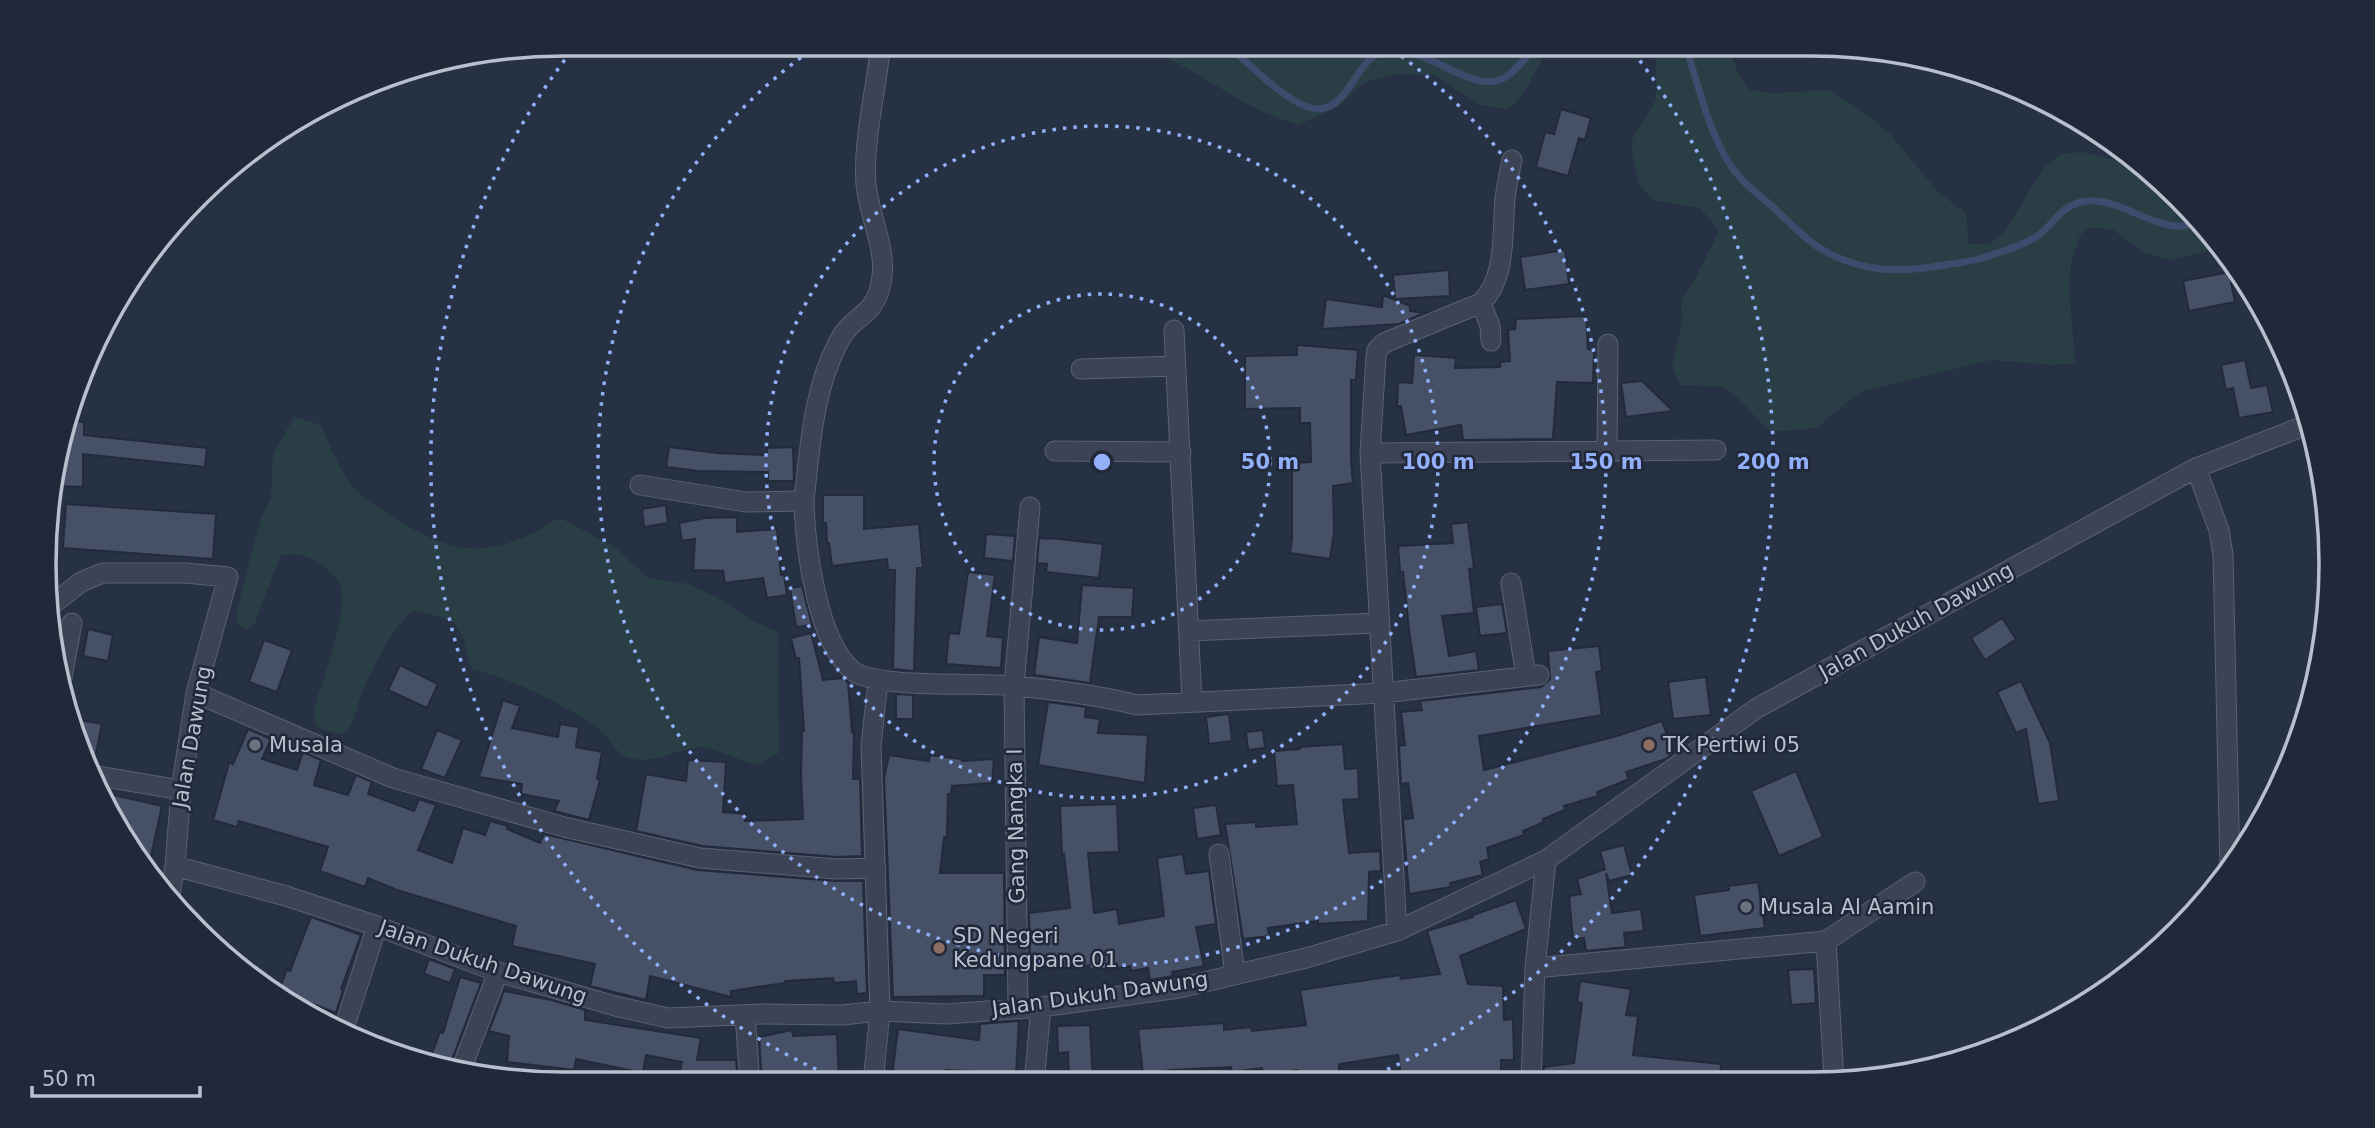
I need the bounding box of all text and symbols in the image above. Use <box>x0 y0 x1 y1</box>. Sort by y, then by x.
centre of rings <box>1090 450 1114 474</box>
text: 50 m <box>1241 450 1299 474</box>
text: 100 m <box>1401 450 1475 474</box>
text: 150 m <box>1569 450 1643 474</box>
text: 200 m <box>1736 450 1810 474</box>
street label: Jalan Dukuh Dawung <box>1813 558 2017 685</box>
street label: Jalan Dawung <box>167 664 216 812</box>
place label: Musala <box>269 733 343 757</box>
place label: TK Pertiwi 05 <box>1662 733 1800 757</box>
marker: Musala <box>247 737 263 753</box>
marker: TK Pertiwi 05 <box>1641 737 1657 753</box>
street label: Gang Nangka I <box>1003 748 1029 904</box>
place label: Musala Al Aamin <box>1760 895 1934 919</box>
marker: Musala Al Aamin <box>1738 899 1754 915</box>
street label: Jalan Dukuh Dawung <box>374 914 590 1009</box>
place label: SD Negeri Kedungpane 01 <box>953 924 1118 972</box>
marker: SD Negeri Kedungpane 01 <box>931 940 947 956</box>
street label: Jalan Dukuh Dawung <box>988 967 1210 1021</box>
scale bar <box>32 1054 200 1098</box>
text: 50 m <box>42 1067 96 1091</box>

